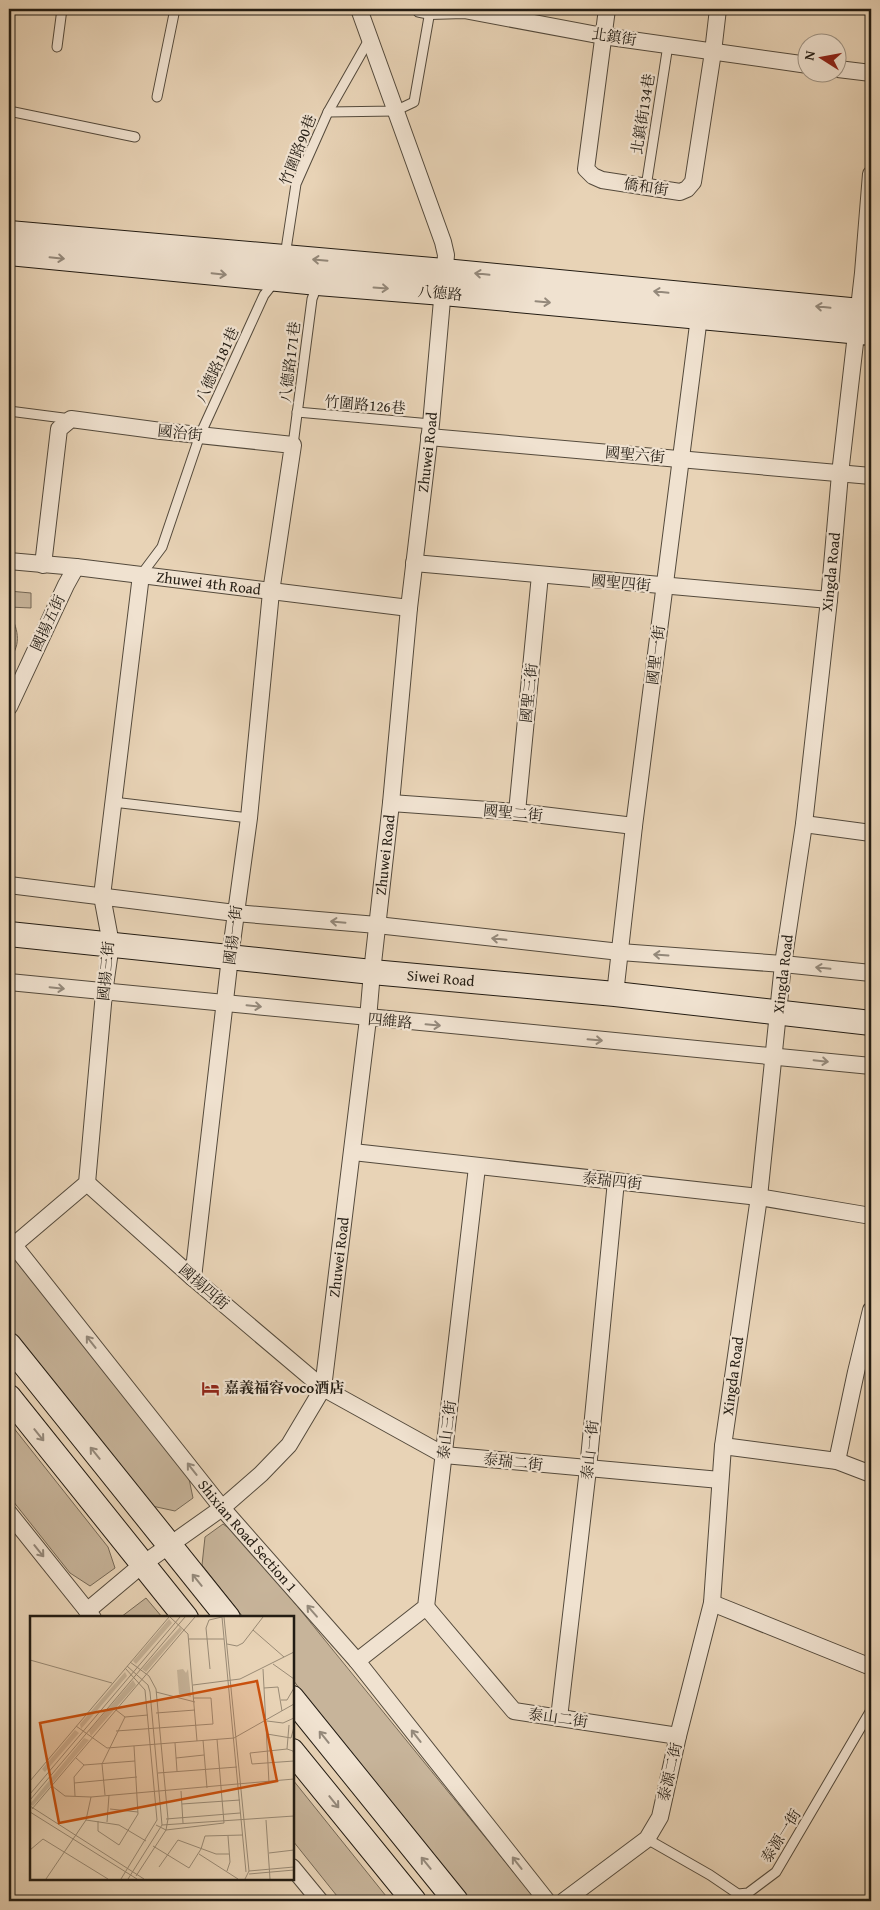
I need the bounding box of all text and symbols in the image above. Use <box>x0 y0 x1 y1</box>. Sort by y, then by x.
street label: 北鎮街 <box>590 23 638 50</box>
north arrow <box>798 32 848 82</box>
text: N <box>799 48 820 62</box>
street label: 北鎮街134巷 <box>626 72 659 156</box>
street label: 竹圍路90巷 <box>274 111 321 188</box>
street label: 僑和街 <box>622 173 670 200</box>
one-way arrow <box>49 253 65 263</box>
one-way arrow <box>312 255 328 264</box>
one-way arrow <box>211 269 227 278</box>
one-way arrow <box>474 269 490 279</box>
street label: 八德路 <box>417 280 463 305</box>
one-way arrow <box>373 283 389 293</box>
one-way arrow <box>653 287 669 297</box>
one-way arrow <box>534 297 550 307</box>
one-way arrow <box>815 303 831 312</box>
street label: 八德路171巷 <box>274 320 305 404</box>
street label: 八德路181巷 <box>190 323 243 406</box>
street label: 竹圍路126巷 <box>323 390 407 419</box>
street label: Zhuwei Road <box>412 411 442 494</box>
street label: 國治街 <box>157 420 204 445</box>
street label: 國聖六街 <box>604 441 666 468</box>
street label: Xingda Road <box>816 531 845 612</box>
street label: Zhuwei 4th Road <box>155 566 262 600</box>
street label: 國聖四街 <box>590 569 652 596</box>
street label: 國揚五街 <box>25 591 70 654</box>
street label: 國聖一街 <box>641 624 670 686</box>
street label: 國聖三街 <box>515 662 542 724</box>
street label: 國聖二街 <box>482 799 544 826</box>
street label: Zhuwei Road <box>370 814 400 896</box>
street label: 國揚一街 <box>218 904 247 966</box>
one-way arrow <box>330 917 346 927</box>
street label: Xingda Road <box>767 933 798 1015</box>
one-way arrow <box>491 934 507 944</box>
street label: 國揚三街 <box>92 940 119 1002</box>
one-way arrow <box>653 950 669 959</box>
one-way arrow <box>815 963 831 973</box>
street label: Siwei Road <box>406 964 476 991</box>
one-way arrow <box>49 983 65 993</box>
one-way arrow <box>246 1001 262 1011</box>
street label: 四維路 <box>367 1008 413 1033</box>
one-way arrow <box>425 1020 441 1030</box>
one-way arrow <box>586 1035 602 1045</box>
one-way arrow <box>812 1056 828 1066</box>
street label: 泰瑞四街 <box>581 1167 643 1194</box>
street label: Zhuwei Road <box>323 1216 354 1299</box>
street label: 國揚四街 <box>175 1259 234 1314</box>
street label: Xingda Road <box>717 1335 748 1417</box>
one-way arrow <box>85 1336 96 1349</box>
place label: 嘉義福容voco酒店 <box>224 1377 344 1398</box>
hotel icon: 嘉義福容voco酒店 <box>200 1378 220 1398</box>
street label: 泰山三街 <box>432 1399 461 1461</box>
street label: 泰山一街 <box>576 1419 603 1481</box>
one-way arrow <box>34 1429 45 1442</box>
one-way arrow <box>90 1447 101 1460</box>
street label: 泰瑞二街 <box>482 1448 544 1475</box>
one-way arrow <box>186 1463 197 1476</box>
street label: Shixian Road Section 1 <box>193 1475 302 1596</box>
one-way arrow <box>34 1544 45 1557</box>
one-way arrow <box>192 1573 203 1586</box>
one-way arrow <box>307 1604 318 1617</box>
inset map <box>30 1616 294 1880</box>
street label: 泰山二街 <box>527 1703 589 1732</box>
one-way arrow <box>411 1729 421 1743</box>
one-way arrow <box>318 1730 329 1743</box>
street label: 泰源二街 <box>653 1740 686 1803</box>
one-way arrow <box>329 1795 339 1809</box>
street label: 泰源一街 <box>756 1805 805 1867</box>
one-way arrow <box>512 1856 522 1870</box>
one-way arrow <box>420 1857 431 1870</box>

